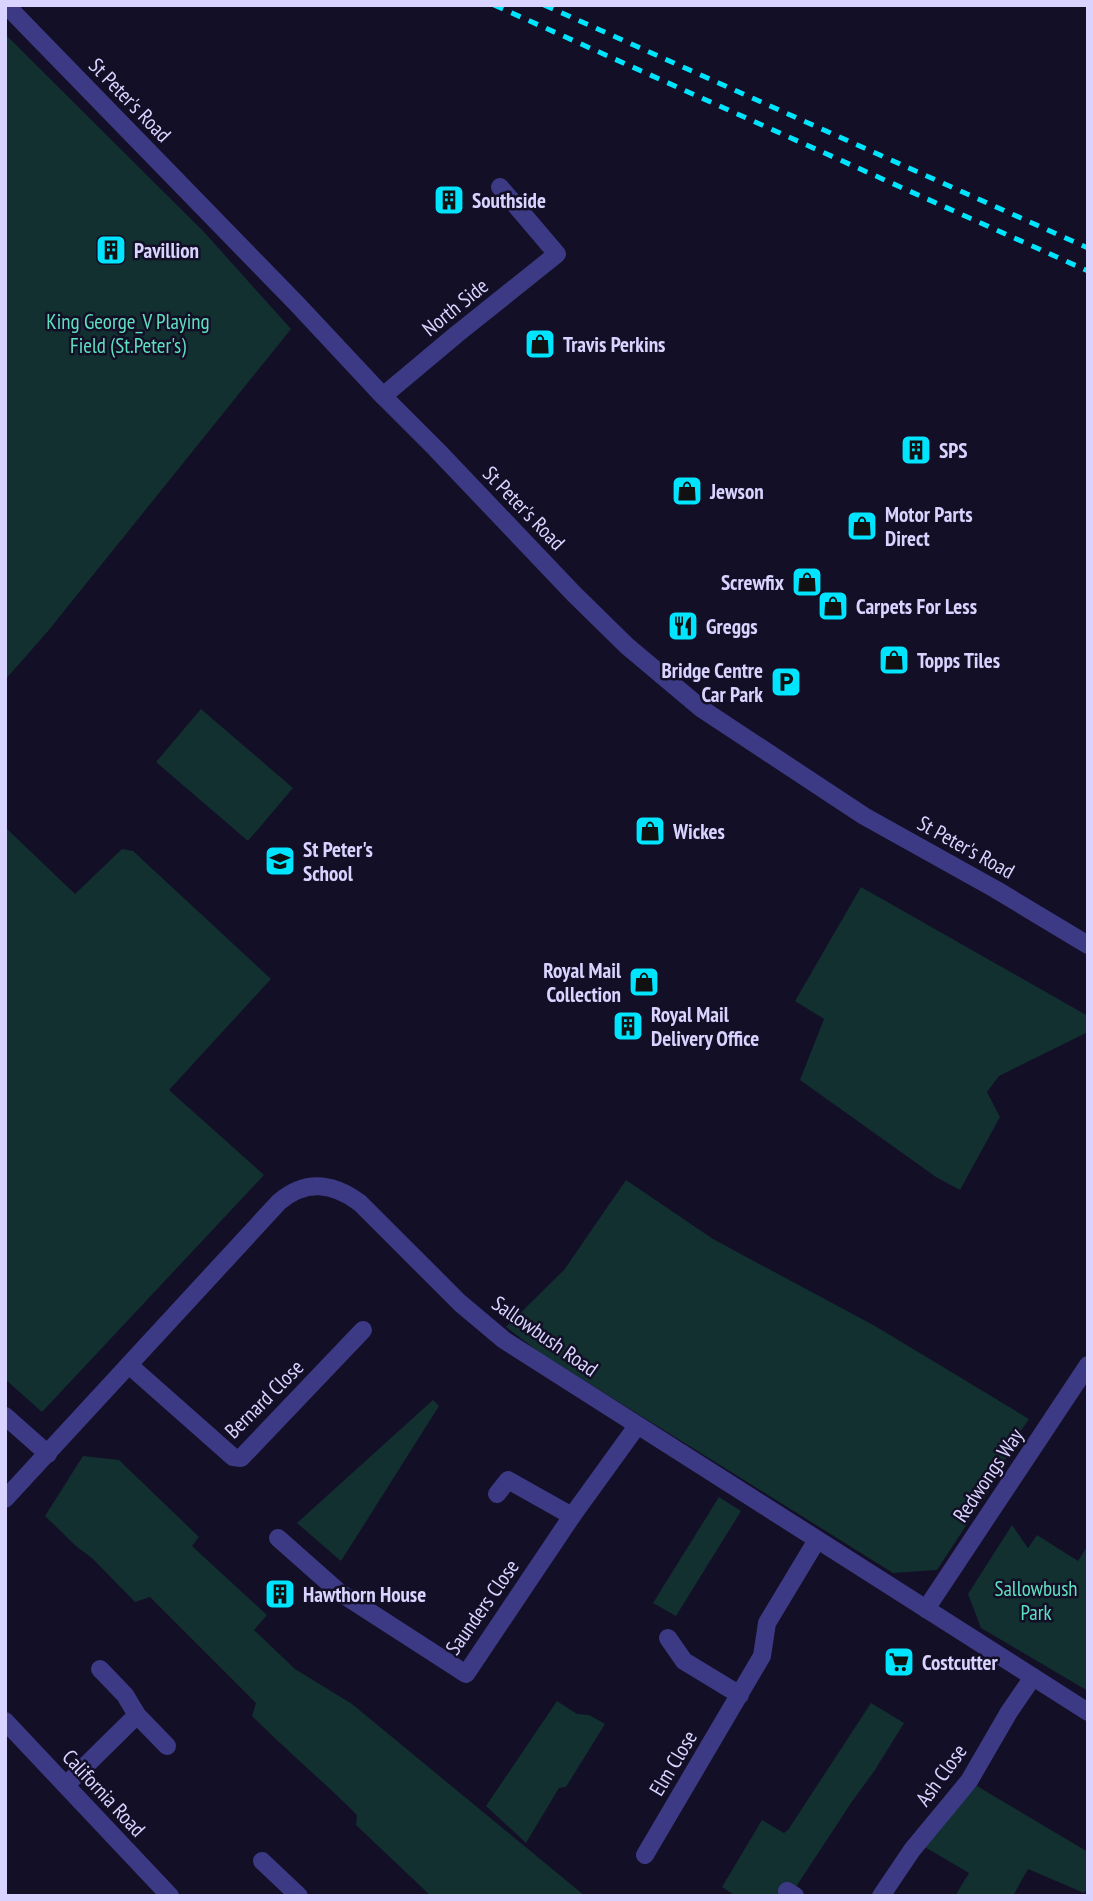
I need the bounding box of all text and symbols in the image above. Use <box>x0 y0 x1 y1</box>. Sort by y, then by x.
street label: St Peter's Road <box>83 52 177 148</box>
building icon: Southside <box>432 183 466 217</box>
place label: Southside <box>472 187 546 214</box>
building icon: Pavillion <box>94 233 128 267</box>
place label: Pavillion <box>134 237 199 264</box>
street label: North Side <box>416 272 494 342</box>
park label: King George_V Playing Field (St.Peter's) <box>46 308 210 359</box>
shop icon: Travis Perkins <box>523 327 557 361</box>
place label: Travis Perkins <box>563 331 665 358</box>
building icon: SPS <box>899 433 933 467</box>
place label: SPS <box>939 437 967 464</box>
street label: St Peter's Road <box>477 460 571 556</box>
shop icon: Jewson <box>670 474 704 508</box>
place label: Jewson <box>709 478 764 505</box>
place label: Motor Parts Direct <box>885 501 973 552</box>
shop icon: Motor Parts Direct <box>845 509 879 543</box>
shop icon: Screwfix <box>790 565 824 599</box>
place label: Screwfix <box>721 569 785 596</box>
shop icon: Carpets For Less <box>816 589 850 623</box>
place label: Carpets For Less <box>856 593 977 620</box>
restaurant icon: Greggs <box>666 609 700 643</box>
place label: Greggs <box>706 613 758 640</box>
shop icon: Topps Tiles <box>877 643 911 677</box>
place label: Topps Tiles <box>917 647 1000 674</box>
place label: Bridge Centre Car Park <box>661 657 763 708</box>
parking icon: Bridge Centre Car Park <box>769 665 803 699</box>
street label: St Peter's Road <box>913 809 1019 885</box>
shop icon: Wickes <box>633 814 667 848</box>
place label: Wickes <box>672 818 725 845</box>
place label: St Peter's School <box>303 836 373 887</box>
school or university icon: St Peter's School <box>263 844 297 878</box>
place label: Royal Mail Collection <box>543 957 622 1008</box>
shop icon: Royal Mail Collection <box>627 965 661 999</box>
place label: Royal Mail Delivery Office <box>651 1001 759 1052</box>
building icon: Royal Mail Delivery Office <box>611 1009 645 1043</box>
street label: Sallowbush Road <box>487 1290 603 1382</box>
street label: Bernard Close <box>219 1354 309 1444</box>
street label: Redwongs Way <box>947 1423 1029 1527</box>
street label: Saunders Close <box>439 1554 525 1660</box>
park label: Sallowbush Park <box>994 1575 1078 1626</box>
building icon: Hawthorn House <box>263 1577 297 1611</box>
place label: Hawthorn House <box>303 1581 426 1608</box>
supermarket icon: Costcutter <box>882 1645 916 1679</box>
place label: Costcutter <box>922 1649 999 1676</box>
street label: Elm Close <box>643 1725 703 1801</box>
street label: Ash Close <box>909 1739 973 1811</box>
street label: California Road <box>57 1744 151 1842</box>

